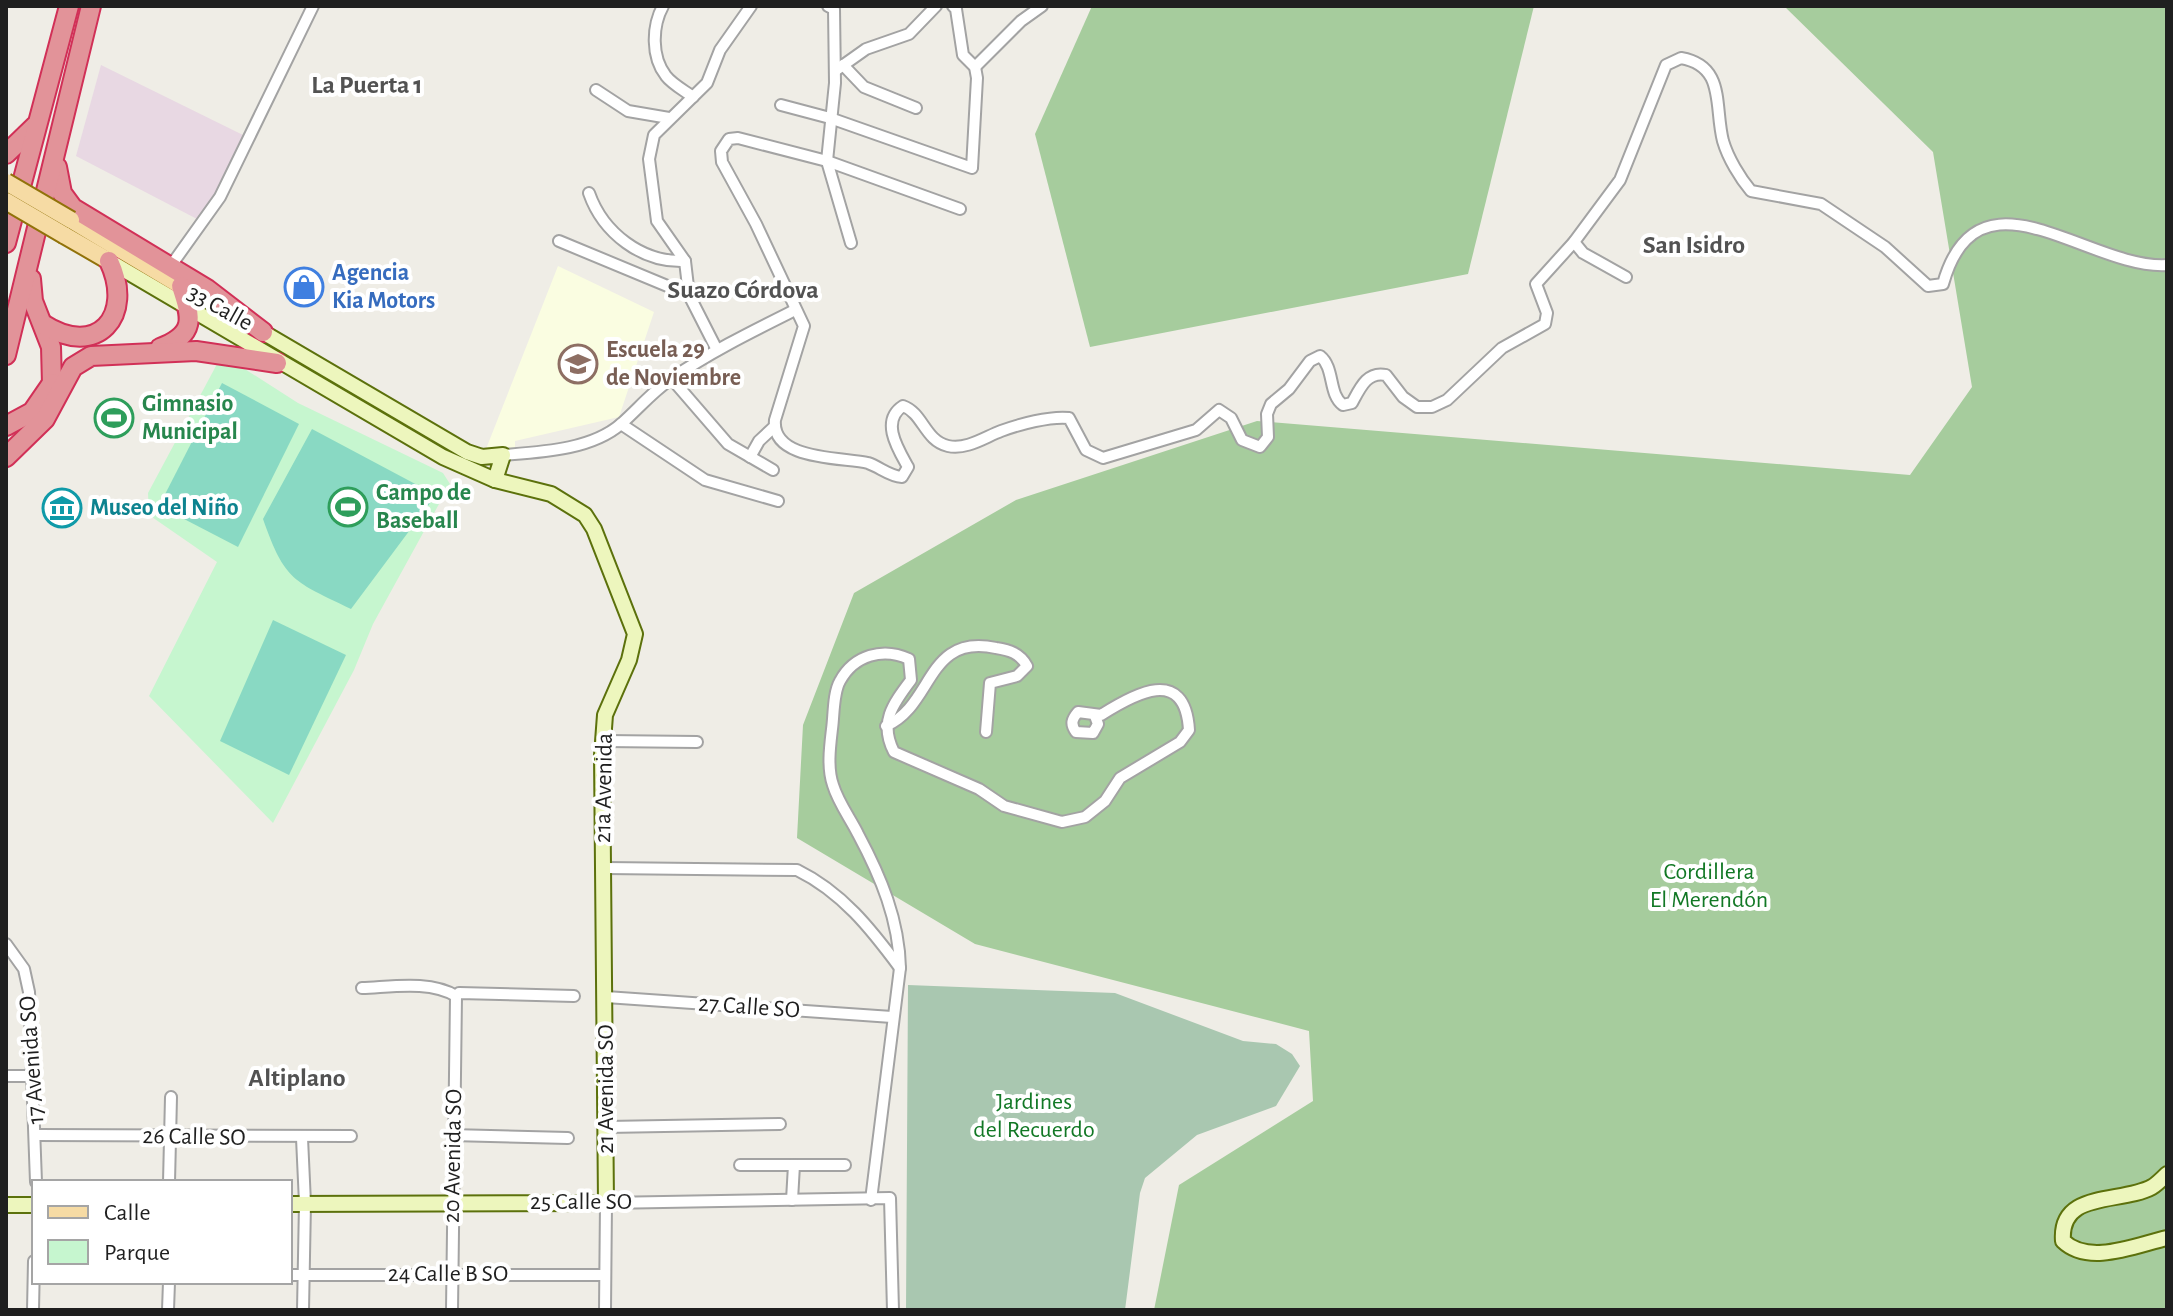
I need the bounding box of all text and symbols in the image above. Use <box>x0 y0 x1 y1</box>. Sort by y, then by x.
district label: La Puerta 1 <box>311 72 423 98</box>
district label: San Isidro <box>1643 232 1745 258</box>
place label: Agencia Kia Motors <box>332 261 435 313</box>
shop icon: Agencia Kia Motors <box>283 266 325 308</box>
district label: Suazo Córdova <box>667 277 819 303</box>
street label: 33 Calle <box>183 280 257 336</box>
place label: Escuela 29 de Noviembre <box>606 338 741 390</box>
school or university icon: Escuela 29 de Noviembre <box>557 343 599 385</box>
place label: Gimnasio Municipal <box>142 392 238 444</box>
sports icon: Gimnasio Municipal <box>93 397 135 439</box>
place label: Campo de Baseball <box>376 481 471 533</box>
sports icon: Campo de Baseball <box>327 486 369 528</box>
museum icon: Museo del Niño <box>41 487 83 529</box>
place label: Museo del Niño <box>90 496 239 520</box>
street label: 21a Avenida <box>591 733 617 843</box>
park label: Cordillera El Merendón <box>1650 860 1768 912</box>
street label: 27 Calle SO <box>697 991 801 1023</box>
street label: 17 Avenida SO <box>16 995 48 1125</box>
street label: 21 Avenida SO <box>594 1024 618 1154</box>
district label: Altiplano <box>248 1065 346 1091</box>
street label: 20 Avenida SO <box>440 1089 466 1223</box>
park label: Jardines del Recuerdo <box>973 1090 1095 1142</box>
street label: 26 Calle SO <box>142 1124 246 1150</box>
legend <box>32 1180 292 1284</box>
street label: 25 Calle SO <box>530 1190 632 1214</box>
text: Calle <box>104 1201 151 1225</box>
text: Parque <box>104 1241 170 1265</box>
street label: 24 Calle B SO <box>388 1262 508 1286</box>

